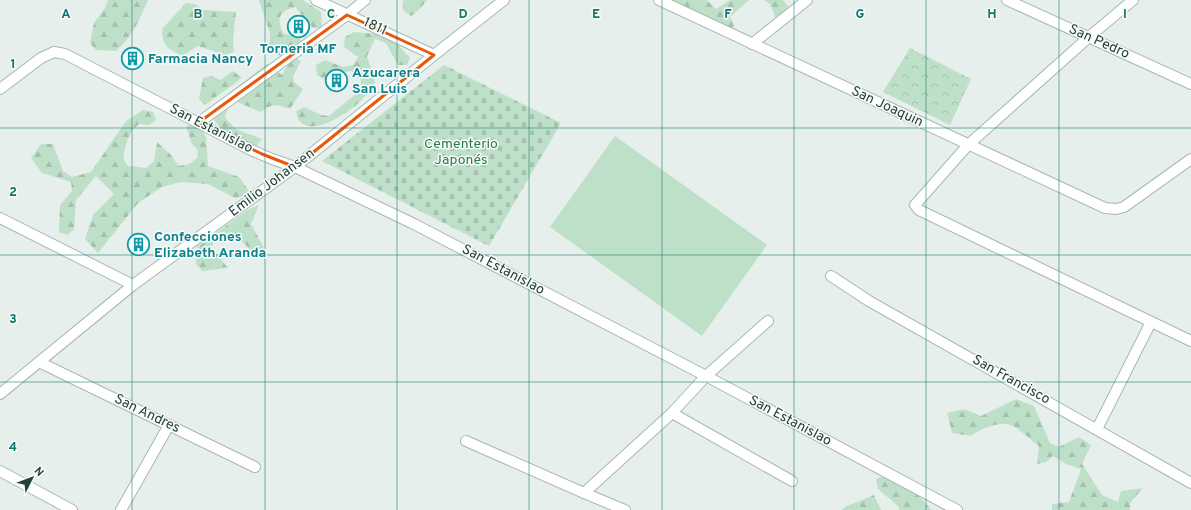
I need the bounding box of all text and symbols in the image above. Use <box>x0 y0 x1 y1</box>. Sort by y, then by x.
text: A <box>61 7 71 23</box>
text: B <box>194 7 203 23</box>
text: C <box>327 7 335 23</box>
text: D <box>458 7 468 23</box>
text: E <box>592 7 600 23</box>
text: F <box>724 7 732 23</box>
text: G <box>856 7 865 23</box>
text: H <box>987 7 997 23</box>
text: I <box>1123 7 1127 23</box>
building icon: Torneria MF <box>285 14 311 40</box>
street label: 1811 <box>360 14 390 40</box>
street label: San Pedro <box>1066 21 1132 63</box>
place label: Torneria MF <box>259 41 337 58</box>
building icon: Farmacia Nancy <box>120 46 146 72</box>
place label: Farmacia Nancy <box>148 51 253 68</box>
text: 1 <box>10 57 16 73</box>
place label: Azucarera San Luis <box>352 65 420 98</box>
building icon: Azucarera San Luis <box>323 68 349 94</box>
street label: San Joaquin <box>848 83 926 131</box>
street label: San Estanislao <box>166 101 256 157</box>
park label: Cementerio Japonés <box>424 136 498 169</box>
street label: Emilio Johansen <box>226 145 318 221</box>
text: 2 <box>9 185 17 201</box>
place label: Confecciones Elizabeth Aranda <box>154 229 266 262</box>
building icon: Confecciones Elizabeth Aranda <box>125 232 151 258</box>
street label: San Estanislao <box>459 241 548 299</box>
text: 3 <box>9 312 17 328</box>
street label: San Francisco <box>969 352 1053 409</box>
street label: San Andres <box>111 391 183 437</box>
street label: San Estanislao <box>746 392 835 450</box>
text: 4 <box>9 440 17 456</box>
north arrow <box>12 458 52 498</box>
text: N <box>31 464 47 480</box>

